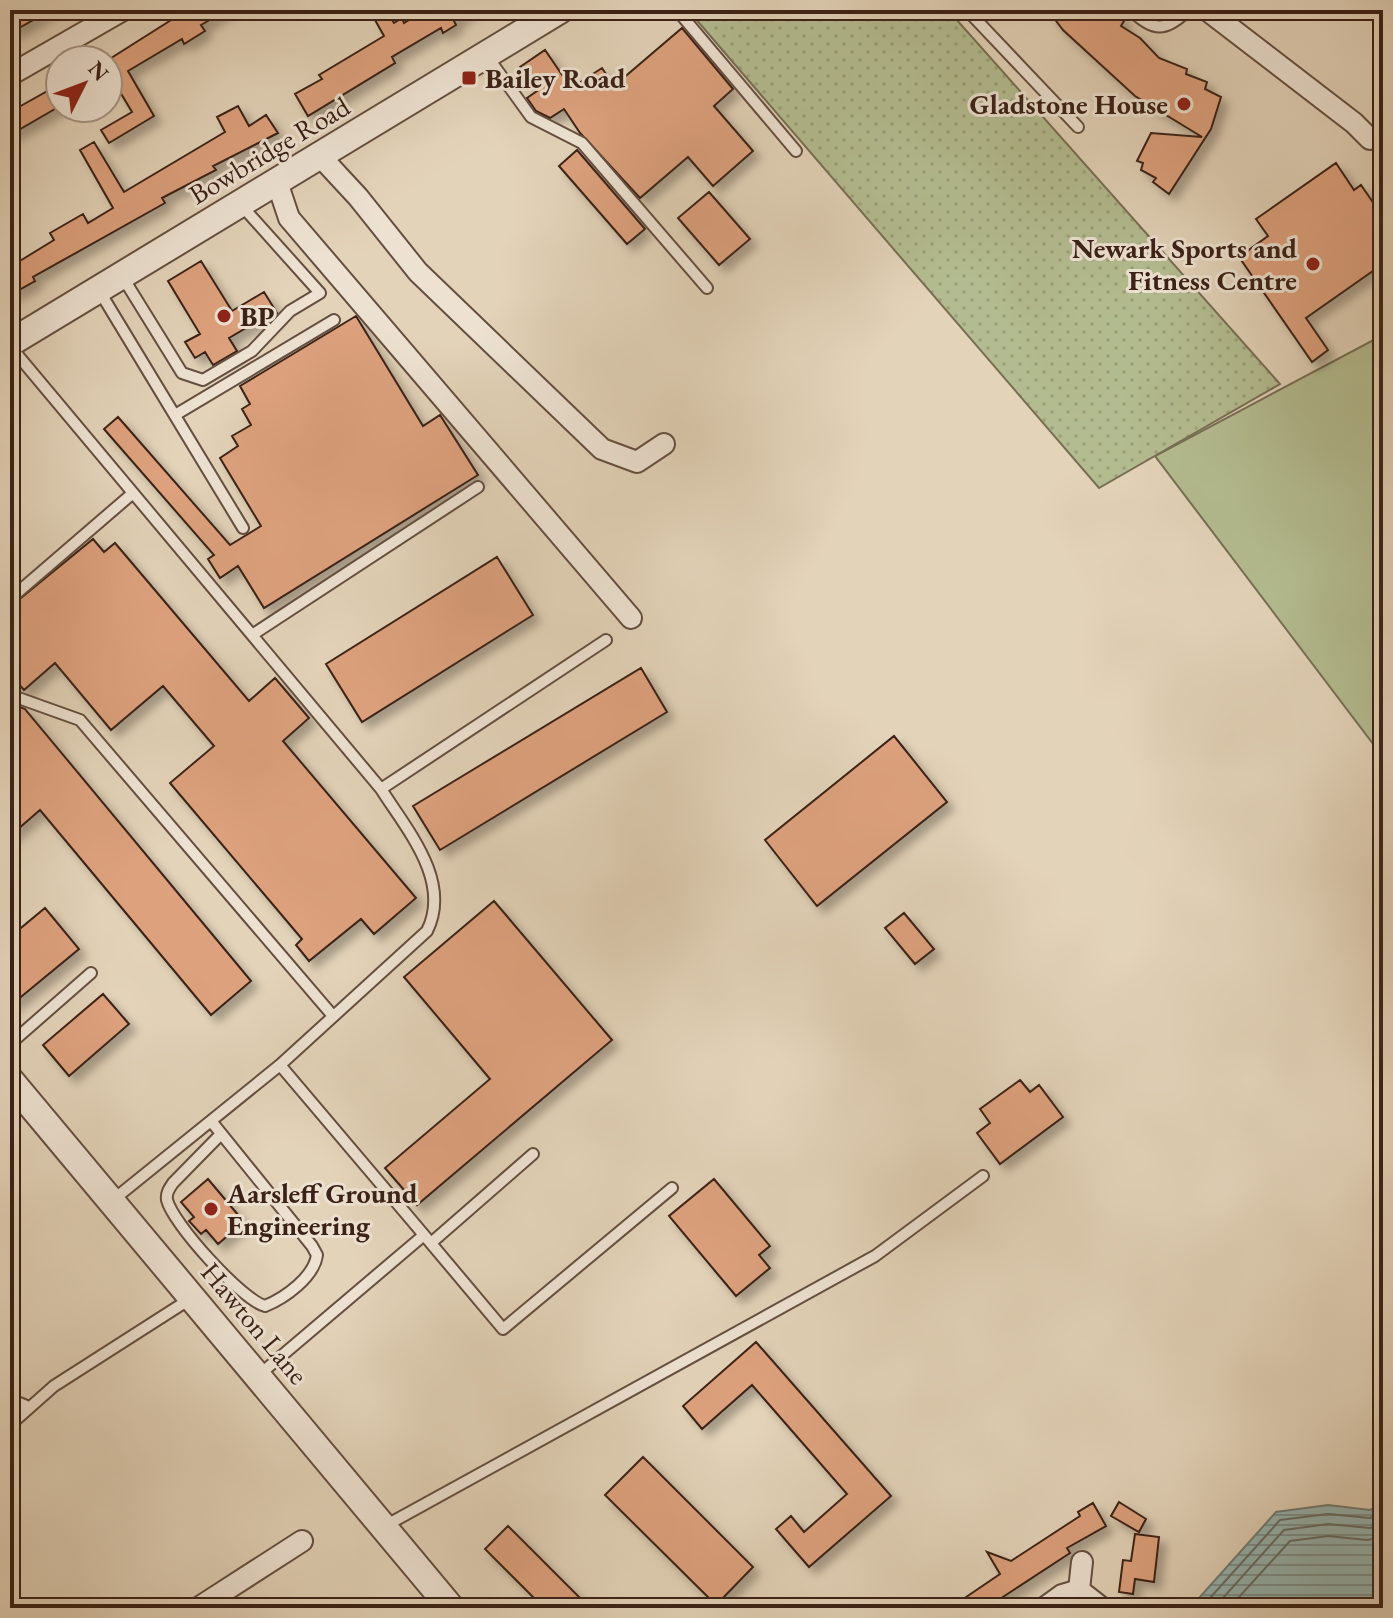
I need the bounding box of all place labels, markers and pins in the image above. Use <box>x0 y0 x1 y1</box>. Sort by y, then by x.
place label: Bailey Road <box>485 60 626 96</box>
marker: Bailey Road <box>460 69 478 87</box>
place label: Gladstone House <box>970 86 1168 122</box>
marker: Gladstone House <box>1175 95 1193 113</box>
place label: Newark Sports and Fitness Centre <box>1072 230 1298 298</box>
marker: Newark Sports and Fitness Centre <box>1304 255 1322 273</box>
place label: BP <box>240 298 275 334</box>
marker: BP <box>215 307 233 325</box>
place label: Aarsleff Ground Engineering <box>226 1175 418 1243</box>
marker: Aarsleff Ground Engineering <box>202 1200 220 1218</box>

